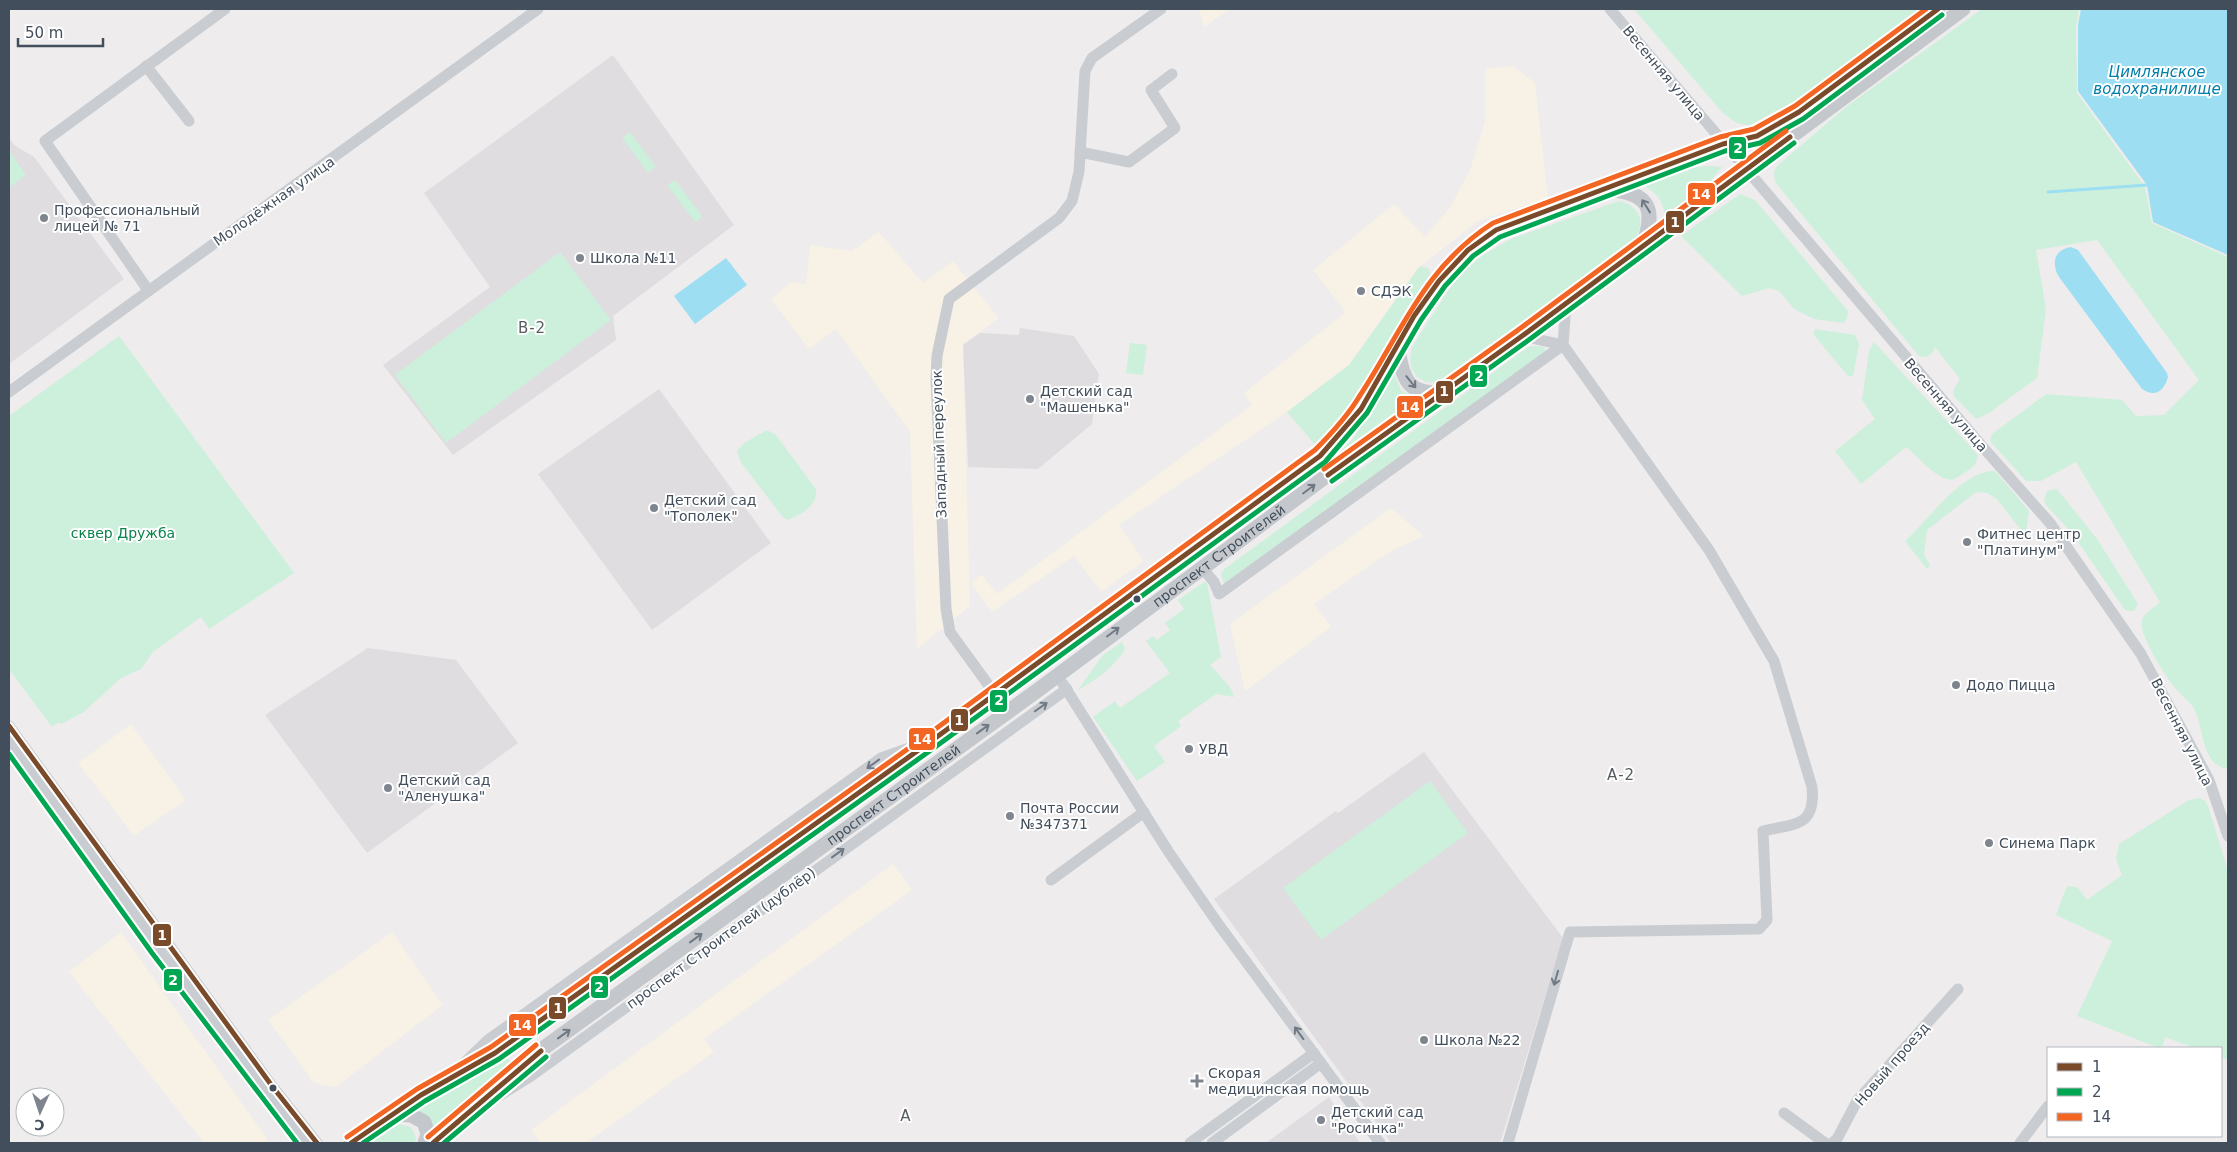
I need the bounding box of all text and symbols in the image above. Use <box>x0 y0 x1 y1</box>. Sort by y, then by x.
scale bar <box>18 15 102 47</box>
street label: Весенняя улица <box>1620 22 1708 124</box>
text: 50 m <box>25 24 63 42</box>
water label: Цимлянское водохранилище <box>2093 63 2221 98</box>
line badge: 2 <box>1728 136 1747 160</box>
text: 2 <box>1733 140 1743 156</box>
street label: Молодёжная улица <box>210 153 338 249</box>
line badge: 14 <box>1687 182 1716 206</box>
text: 14 <box>1691 186 1711 202</box>
one-way arrow <box>1640 199 1651 213</box>
place label: Профессиональный лицей № 71 <box>54 202 200 234</box>
line badge: 1 <box>1665 210 1685 234</box>
marker: Профессиональный лицей № 71 <box>38 212 50 224</box>
text: 1 <box>1670 214 1680 230</box>
place label: Школа №11 <box>590 250 676 266</box>
marker: Школа №11 <box>574 252 586 264</box>
place label: СДЭК <box>1371 283 1411 299</box>
marker: СДЭК <box>1355 285 1367 297</box>
district label: В-2 <box>518 319 546 337</box>
street label: Весенняя улица <box>1901 355 1991 455</box>
line badge: 2 <box>1469 364 1488 388</box>
text: 2 <box>1474 368 1484 384</box>
street label: Западный переулок <box>928 370 950 518</box>
one-way arrow <box>1405 375 1416 388</box>
line badge: 1 <box>1435 380 1454 404</box>
place label: Детский сад "Машенька" <box>1040 383 1132 415</box>
text: 1 <box>1439 383 1449 399</box>
marker: Детский сад "Машенька" <box>1024 393 1036 405</box>
line badge: 14 <box>1396 395 1424 419</box>
text: 14 <box>1400 399 1420 415</box>
one-way arrow <box>1302 484 1316 494</box>
place label: Детский сад "Тополек" <box>664 492 756 524</box>
street label: проспект Строителей <box>1150 501 1288 610</box>
marker: Детский сад "Тополек" <box>648 502 660 514</box>
park label: сквер Дружба <box>71 525 175 541</box>
place label: Фитнес центр "Платинум" <box>1977 526 2081 558</box>
marker: Фитнес центр "Платинум" <box>1961 536 1973 548</box>
unlabelled marker <box>1132 594 1142 604</box>
one-way arrow <box>1106 627 1119 638</box>
street label: Весенняя улица <box>2148 676 2216 788</box>
place label: Додо Пицца <box>1966 677 2055 693</box>
marker: Додо Пицца <box>1950 679 1962 691</box>
line badge: 2 <box>989 689 1008 713</box>
text: 2 <box>994 692 1004 708</box>
one-way arrow <box>1034 702 1048 712</box>
line badge: 1 <box>950 708 969 732</box>
text: 1 <box>954 712 964 728</box>
one-way arrow <box>976 724 989 735</box>
line badge: 14 <box>908 727 936 751</box>
text: 14 <box>912 731 932 747</box>
street label: проспект Строителей <box>823 741 963 849</box>
place label: УВД <box>1199 741 1228 757</box>
marker: УВД <box>1183 743 1195 755</box>
one-way arrow <box>866 759 880 769</box>
district label: А-2 <box>1607 766 1635 784</box>
place label: Детский сад "Аленушка" <box>398 772 490 804</box>
marker: Детский сад "Аленушка" <box>382 782 394 794</box>
place label: Почта России №347371 <box>1020 800 1119 832</box>
marker: Почта России №347371 <box>1004 810 1016 822</box>
place label: Синема Парк <box>1999 835 2096 851</box>
marker: Синема Парк <box>1983 837 1995 849</box>
one-way arrow <box>831 848 845 858</box>
street label: проспект Строителей (дублёр) <box>623 864 819 1012</box>
line badge: 1 <box>152 923 172 947</box>
text: 1 <box>157 927 167 943</box>
one-way arrow <box>688 933 702 943</box>
line badge: 2 <box>163 968 183 992</box>
one-way arrow <box>1551 970 1560 986</box>
text: 2 <box>168 972 178 988</box>
line badge: 2 <box>590 975 609 999</box>
text: 2 <box>594 979 604 995</box>
line badge: 1 <box>548 996 567 1020</box>
text: 1 <box>553 1000 563 1016</box>
line badge: 14 <box>508 1013 537 1037</box>
text: 14 <box>512 1017 532 1033</box>
street label: Новый проезд <box>1852 1019 1932 1109</box>
one-way arrow <box>1294 1026 1304 1040</box>
one-way arrow <box>557 1029 571 1039</box>
place label: Школа №22 <box>1434 1032 1520 1048</box>
marker: Школа №22 <box>1418 1034 1430 1046</box>
legend <box>2047 1047 2222 1137</box>
text: 1 <box>2092 1058 2102 1076</box>
place label: Скорая медицинская помощь <box>1208 1065 1370 1097</box>
marker: Скорая медицинская помощь <box>1190 1074 1204 1088</box>
unlabelled marker <box>268 1083 278 1093</box>
text: 2 <box>2092 1083 2102 1101</box>
north arrow <box>15 1087 65 1137</box>
place label: Детский сад "Росинка" <box>1331 1104 1423 1136</box>
district label: А <box>900 1107 912 1125</box>
text: 14 <box>2092 1108 2111 1126</box>
marker: Детский сад "Росинка" <box>1315 1114 1327 1126</box>
text: С <box>34 1117 45 1133</box>

